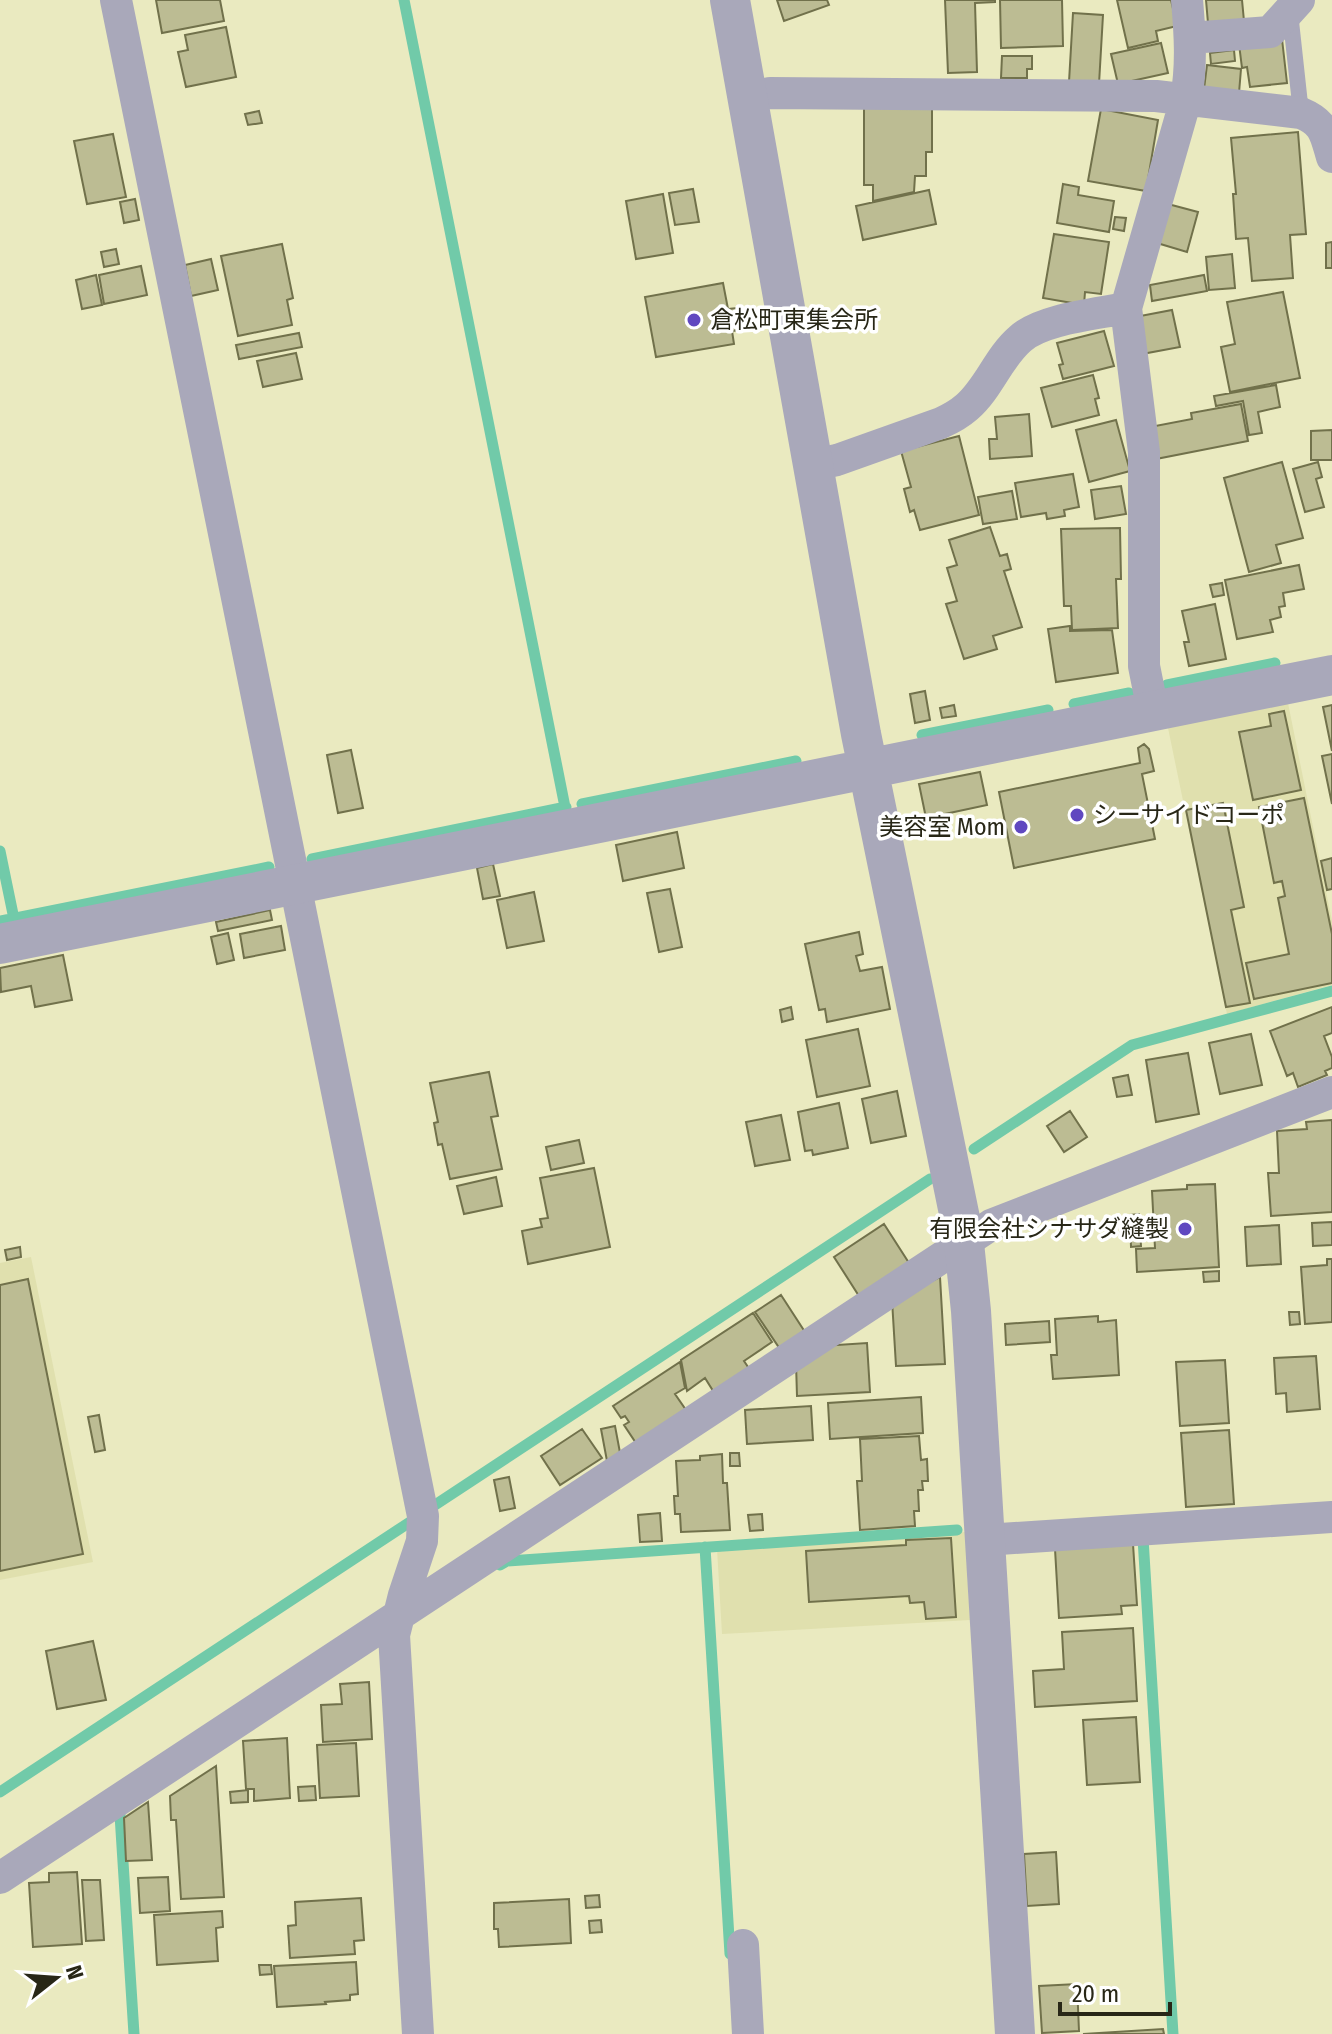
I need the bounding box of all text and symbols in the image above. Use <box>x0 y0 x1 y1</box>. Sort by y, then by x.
place label: 倉松町東集会所 <box>710 306 878 334</box>
marker: 倉松町東集会所 <box>685 311 703 329</box>
place label: シーサイドコーポ <box>1093 801 1285 829</box>
marker: シーサイドコーポ <box>1068 806 1086 824</box>
place label: 美容室 Mom <box>879 813 1005 841</box>
marker: 美容室 Mom <box>1012 818 1030 836</box>
place label: 有限会社シナサダ縫製 <box>929 1215 1169 1243</box>
marker: 有限会社シナサダ縫製 <box>1176 1220 1194 1238</box>
north arrow <box>16 1938 96 2018</box>
text: N <box>60 1962 89 1983</box>
scale bar <box>1060 1966 1170 2016</box>
text: 20 m <box>1072 1980 1119 2008</box>

